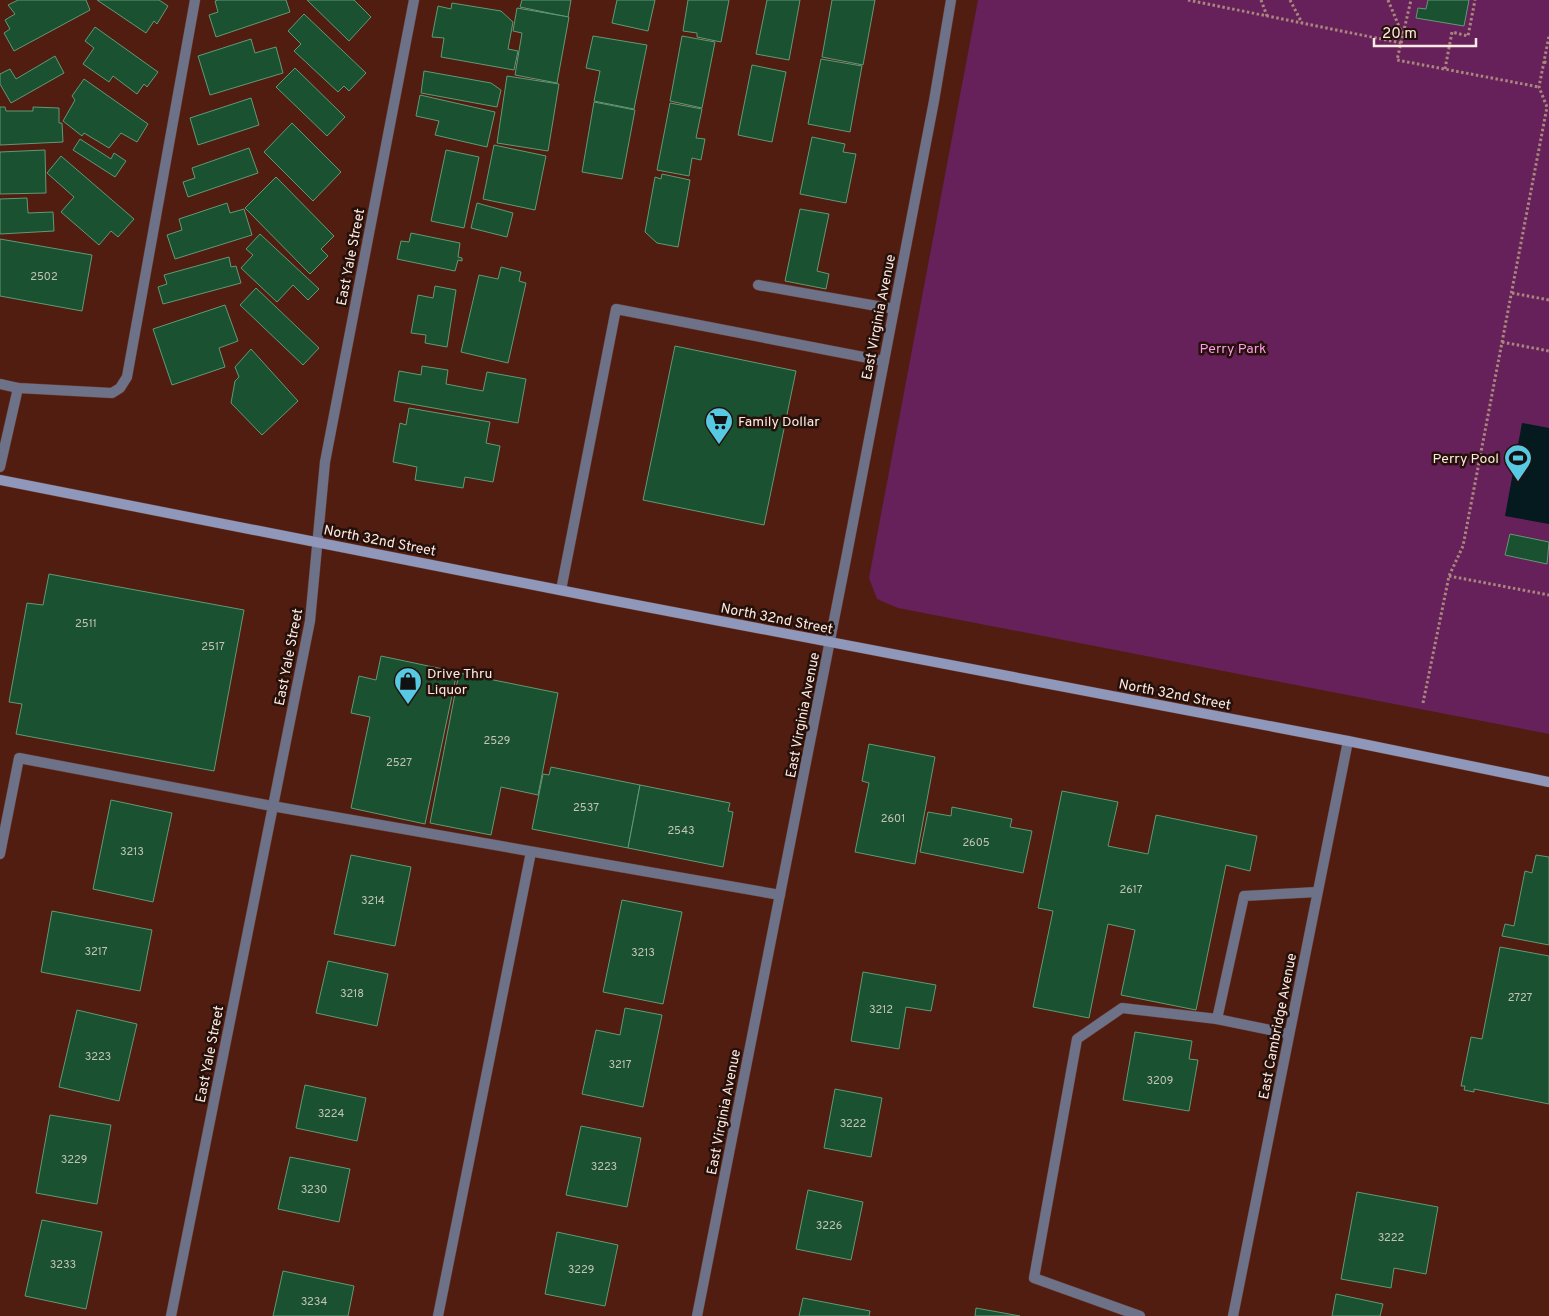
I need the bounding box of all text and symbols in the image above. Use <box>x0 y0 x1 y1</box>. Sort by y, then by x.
scale bar <box>1374 15 1476 47</box>
text: 20 m <box>1382 25 1417 44</box>
street label: East Yale Street <box>334 207 369 307</box>
street label: East Virginia Avenue <box>859 253 900 382</box>
house number: 2502 <box>30 270 58 284</box>
park label: Perry Park <box>1199 341 1267 358</box>
supermarket icon: Family Dollar <box>704 406 734 445</box>
place label: Family Dollar <box>738 414 820 431</box>
sports icon: Perry Pool <box>1503 443 1533 482</box>
place label: Perry Pool <box>1432 451 1499 468</box>
street label: North 32nd Street <box>322 522 437 561</box>
street label: North 32nd Street <box>719 600 834 639</box>
street label: East Yale Street <box>272 607 307 707</box>
house number: 2511 <box>75 617 97 631</box>
house number: 2517 <box>201 640 225 654</box>
street label: East Virginia Avenue <box>783 651 824 780</box>
shop icon: Drive Thru Liquor <box>393 666 423 705</box>
place label: Drive Thru Liquor <box>427 666 492 699</box>
street label: North 32nd Street <box>1117 676 1232 715</box>
house number: 2529 <box>484 734 510 748</box>
house number: 2527 <box>386 756 412 770</box>
house number: 2537 <box>573 801 599 815</box>
house number: 2601 <box>881 812 905 826</box>
house number: 2543 <box>667 824 695 838</box>
house number: 2605 <box>962 836 990 850</box>
house number: 3213 <box>120 845 144 859</box>
house number: 2617 <box>1119 883 1143 897</box>
house number: 3214 <box>361 894 385 908</box>
house number: 3217 <box>85 945 108 959</box>
house number: 3213 <box>631 946 655 960</box>
street label: East Cambridge Avenue <box>1256 952 1301 1101</box>
house number: 3218 <box>340 987 364 1001</box>
house number: 2727 <box>1508 991 1533 1005</box>
house number: 3212 <box>869 1003 893 1017</box>
street label: East Yale Street <box>193 1004 228 1104</box>
street label: East Virginia Avenue <box>704 1048 745 1177</box>
house number: 3223 <box>85 1050 111 1064</box>
house number: 3217 <box>609 1058 632 1072</box>
house number: 3209 <box>1147 1074 1173 1088</box>
house number: 3224 <box>318 1107 344 1121</box>
house number: 3222 <box>840 1117 866 1131</box>
house number: 3229 <box>61 1153 87 1167</box>
house number: 3223 <box>591 1160 617 1174</box>
house number: 3230 <box>301 1183 327 1197</box>
house number: 3226 <box>816 1219 842 1233</box>
house number: 3222 <box>1378 1231 1404 1245</box>
house number: 3233 <box>50 1258 76 1272</box>
house number: 3229 <box>568 1263 594 1277</box>
house number: 3234 <box>301 1295 327 1309</box>

